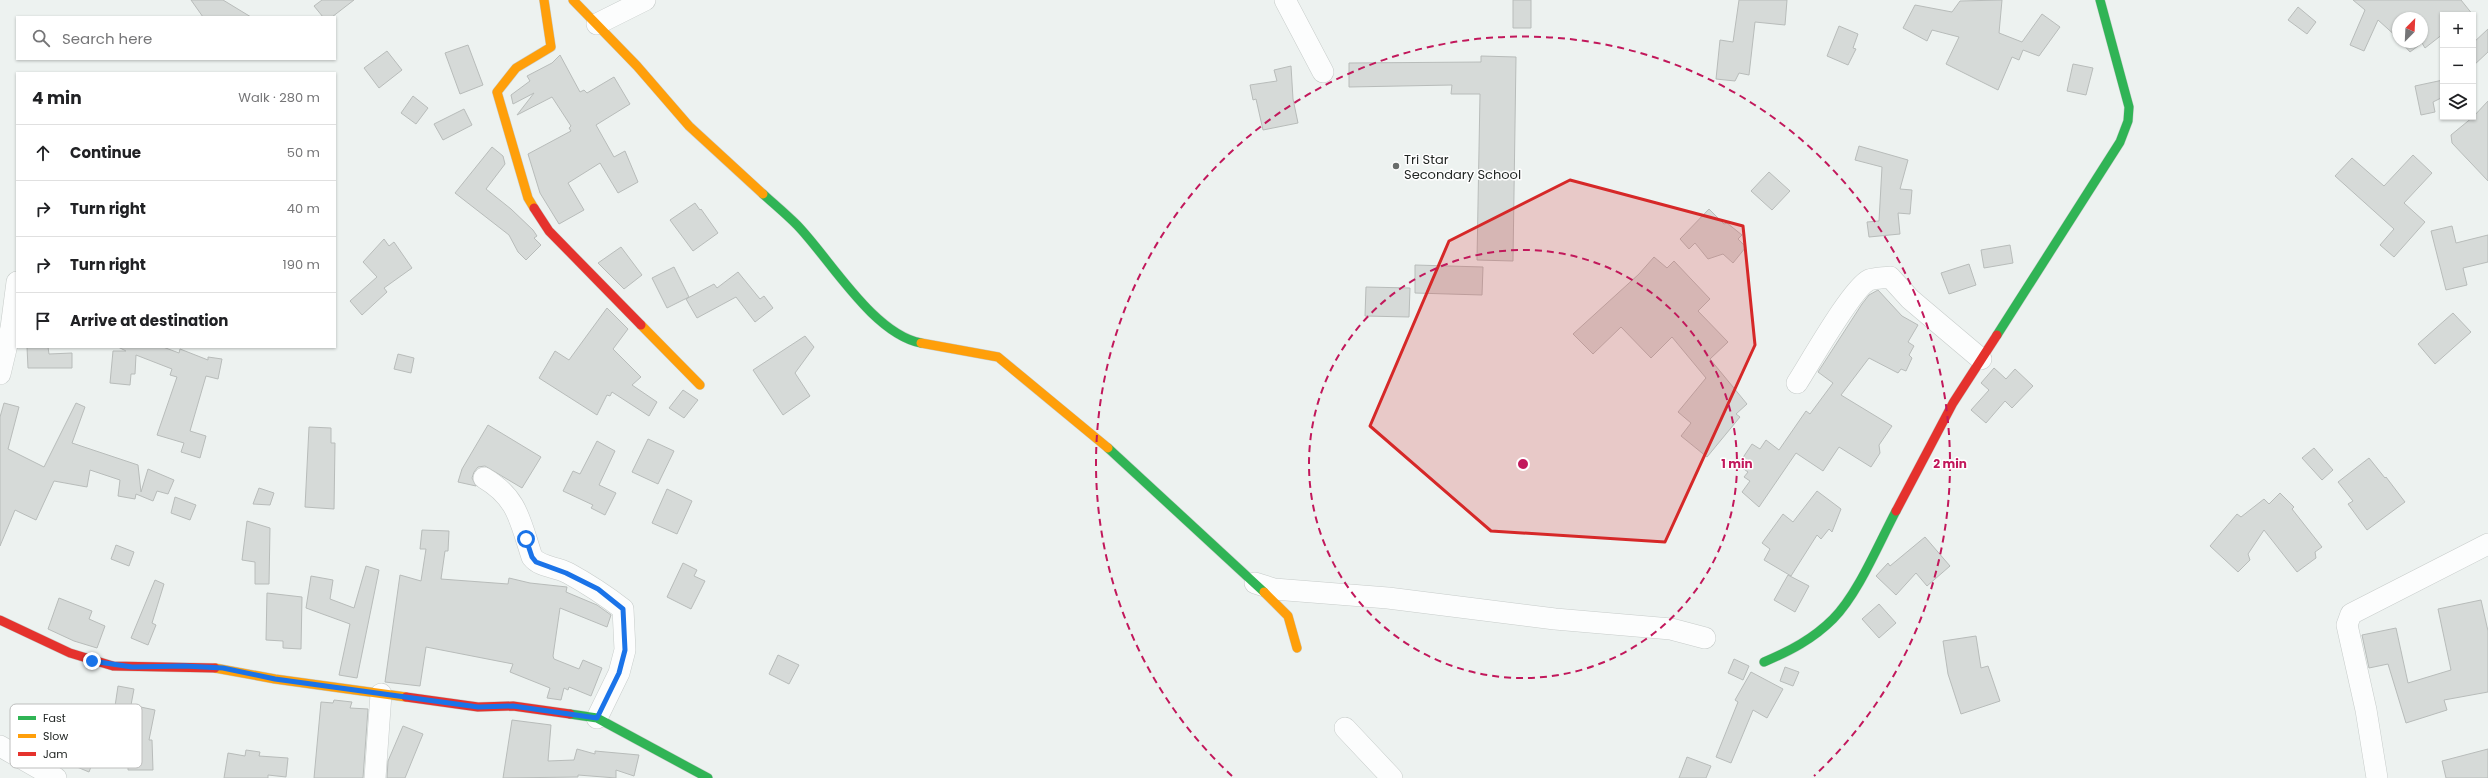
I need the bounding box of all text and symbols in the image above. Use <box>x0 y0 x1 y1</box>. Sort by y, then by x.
north arrow <box>2392 12 2428 48</box>
map controls <box>2440 12 2476 120</box>
button: + <box>2440 12 2476 48</box>
search box <box>16 16 336 60</box>
icon: search <box>30 27 52 49</box>
text: Search here <box>62 28 152 49</box>
button: − <box>2440 48 2476 84</box>
button: layers <box>2440 84 2476 120</box>
text: 4 min <box>32 86 82 110</box>
text: Walk · 280 m <box>238 88 320 107</box>
icon: ahead <box>32 142 54 164</box>
text: Continue <box>70 142 141 163</box>
text: 50 m <box>287 143 320 162</box>
place label: Tri Star Secondary School <box>1404 150 1521 184</box>
marker: Tri Star Secondary School <box>1391 161 1401 171</box>
icon: right <box>32 198 54 220</box>
text: Turn right <box>70 198 146 219</box>
text: 40 m <box>287 199 320 218</box>
icon: right <box>32 254 54 276</box>
text: Turn right <box>70 254 146 275</box>
text: 190 m <box>283 255 320 274</box>
icon: arrive <box>32 310 54 332</box>
text: Arrive at destination <box>70 310 228 331</box>
text: 1 min <box>1721 455 1753 472</box>
text: 2 min <box>1933 455 1967 472</box>
centre of rings <box>1516 457 1530 471</box>
route start <box>517 530 535 548</box>
route end <box>83 652 101 670</box>
legend <box>10 704 142 768</box>
text: Fast <box>43 710 66 726</box>
text: Slow <box>43 728 68 744</box>
text: Jam <box>43 746 68 762</box>

